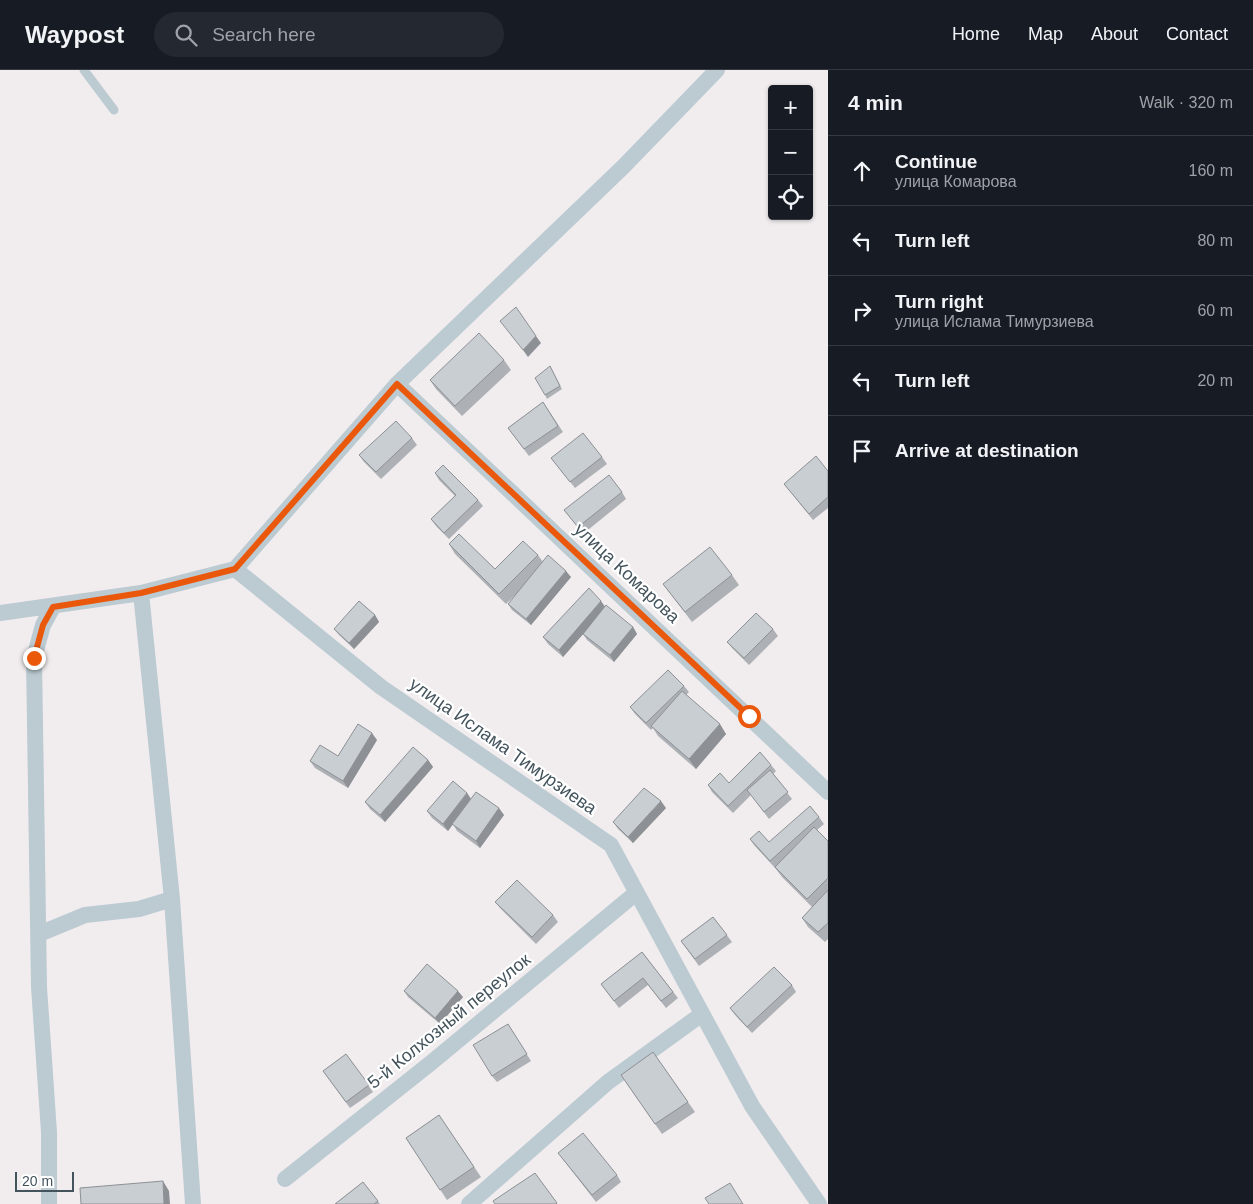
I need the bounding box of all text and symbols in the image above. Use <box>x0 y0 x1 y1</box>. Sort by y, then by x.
search box <box>154 12 504 57</box>
text: Waypost <box>25 21 124 48</box>
icon: search <box>172 21 200 49</box>
text: Search here <box>212 24 316 45</box>
text: Home <box>952 24 1000 44</box>
text: Map <box>1028 24 1063 44</box>
text: About <box>1091 24 1138 44</box>
text: Contact <box>1166 24 1228 44</box>
map controls <box>768 85 813 220</box>
button: + <box>768 85 813 130</box>
text: 4 min <box>848 91 903 114</box>
text: Walk · 320 m <box>1139 94 1233 111</box>
button: − <box>768 130 813 175</box>
text: Continue <box>895 151 977 172</box>
icon: ahead <box>848 157 876 185</box>
text: 160 m <box>1189 162 1233 179</box>
text: улица Комарова <box>895 173 1017 190</box>
button: locate <box>768 175 813 220</box>
icon: left <box>848 227 876 255</box>
text: Turn left <box>895 230 970 251</box>
text: 80 m <box>1197 232 1233 249</box>
text: Turn right <box>895 291 983 312</box>
icon: right <box>848 297 876 325</box>
text: 60 m <box>1197 302 1233 319</box>
text: улица Ислама Тимурзиева <box>895 313 1094 330</box>
icon: left <box>848 367 876 395</box>
text: Turn left <box>895 370 970 391</box>
text: 20 m <box>1197 372 1233 389</box>
icon: arrive <box>848 437 876 465</box>
text: Arrive at destination <box>895 440 1079 461</box>
street label: улица Комарова <box>570 519 685 628</box>
route end <box>23 647 46 670</box>
street label: улица Ислама Тимурзиева <box>406 674 601 819</box>
route start <box>738 705 761 728</box>
street label: 5-й Колхозный переулок <box>364 949 534 1093</box>
scale bar <box>15 1169 74 1192</box>
text: 20 m <box>22 1173 53 1189</box>

